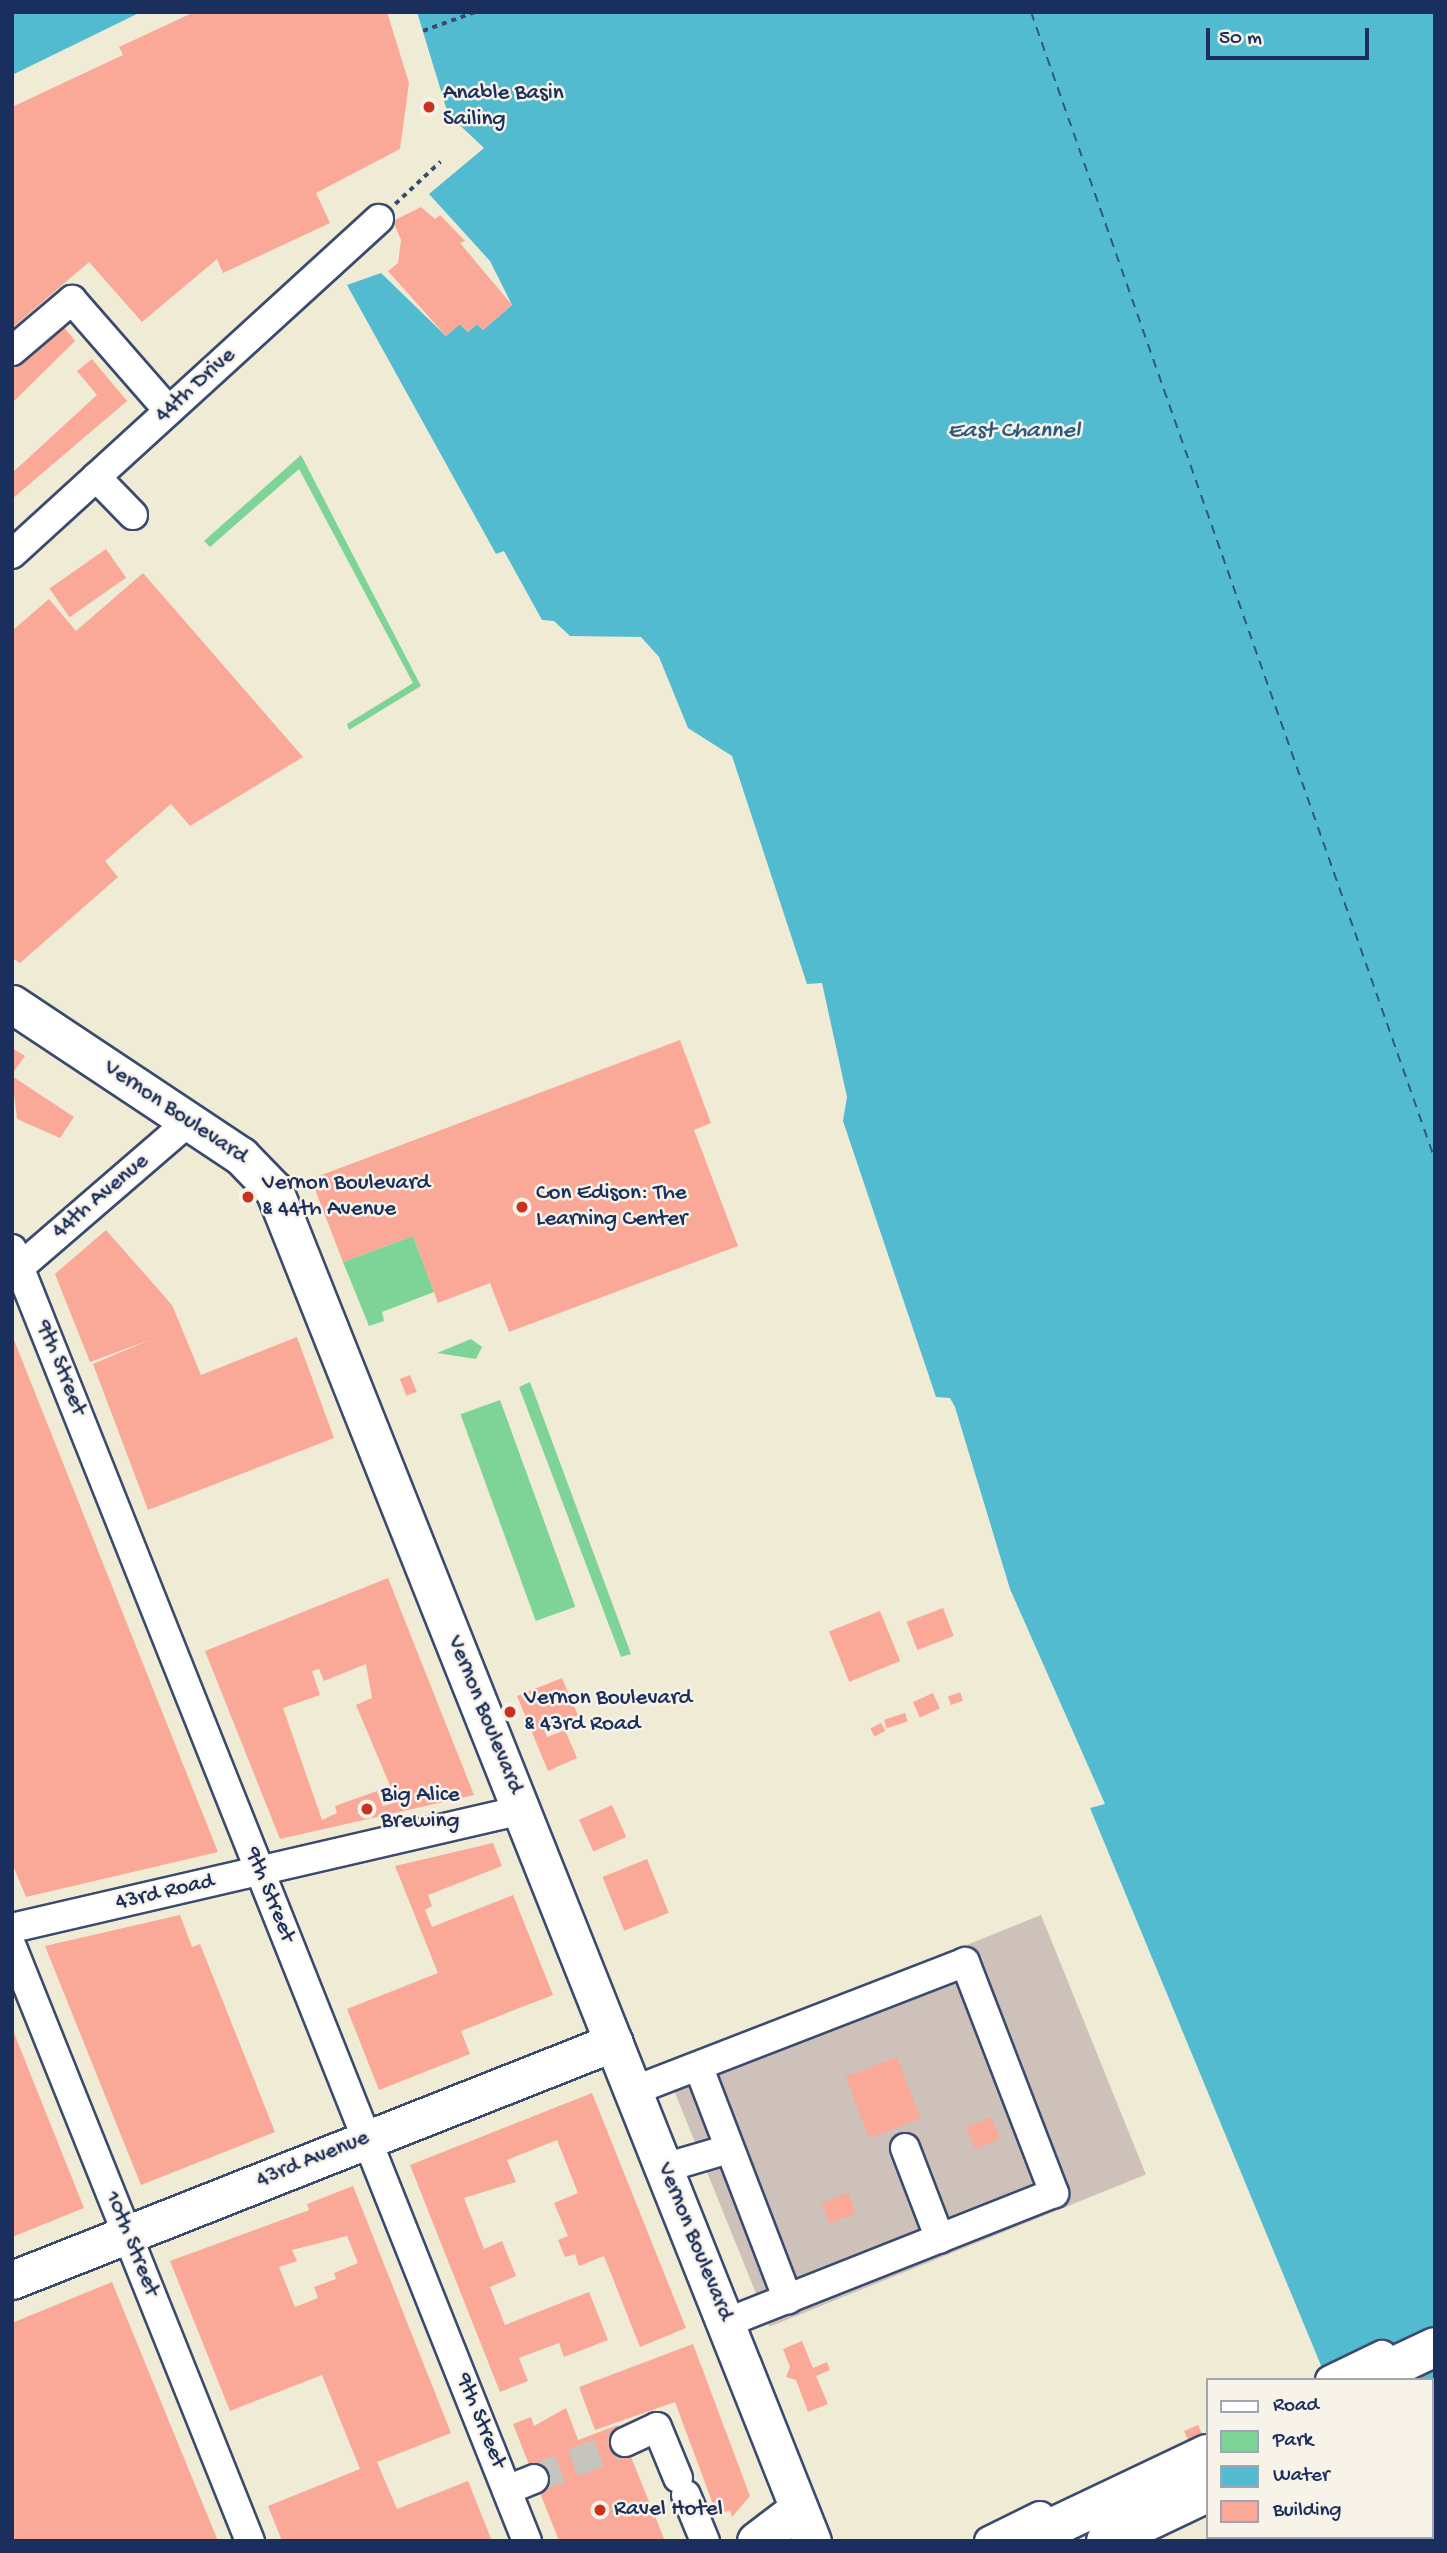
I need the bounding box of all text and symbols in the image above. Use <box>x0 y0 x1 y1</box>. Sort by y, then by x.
scale bar <box>1209 14 1372 58</box>
text: 50 m <box>1219 27 1262 52</box>
place label: Anable Basin Sailing <box>443 80 564 134</box>
marker: Anable Basin Sailing <box>421 99 437 115</box>
street label: 44th Drive <box>150 343 242 429</box>
water label: East Channel <box>948 418 1080 446</box>
street label: Vernon Boulevard <box>98 1055 252 1171</box>
street label: 44th Avenue <box>47 1148 155 1246</box>
place label: Vernon Boulevard & 44th Avenue <box>262 1170 430 1224</box>
place label: Con Edison: The Learning Center <box>536 1180 687 1234</box>
marker: Vernon Boulevard & 44th Avenue <box>240 1189 256 1205</box>
marker: Con Edison: The Learning Center <box>514 1199 530 1215</box>
street label: 9th Street <box>28 1316 92 1420</box>
street label: Vernon Boulevard <box>440 1632 528 1798</box>
place label: Vernon Boulevard & 43rd Road <box>524 1685 692 1739</box>
marker: Vernon Boulevard & 43rd Road <box>502 1704 518 1720</box>
place label: Big Alice Brewing <box>381 1782 460 1836</box>
marker: Big Alice Brewing <box>359 1801 375 1817</box>
street label: 9th Street <box>237 1843 301 1947</box>
street label: 43rd Road <box>113 1868 217 1918</box>
street label: 43rd Avenue <box>253 2125 373 2195</box>
street label: Vernon Boulevard <box>650 2159 738 2325</box>
street label: 10th Street <box>97 2187 165 2301</box>
street label: 9th Street <box>448 2369 512 2473</box>
legend <box>1206 2378 1433 2539</box>
text: Road <box>1273 2394 1319 2419</box>
text: Park <box>1273 2429 1313 2454</box>
text: Water <box>1273 2464 1329 2489</box>
place label: Ravel Hotel <box>614 2496 723 2524</box>
text: Building <box>1273 2499 1342 2524</box>
marker: Ravel Hotel <box>592 2502 608 2518</box>

